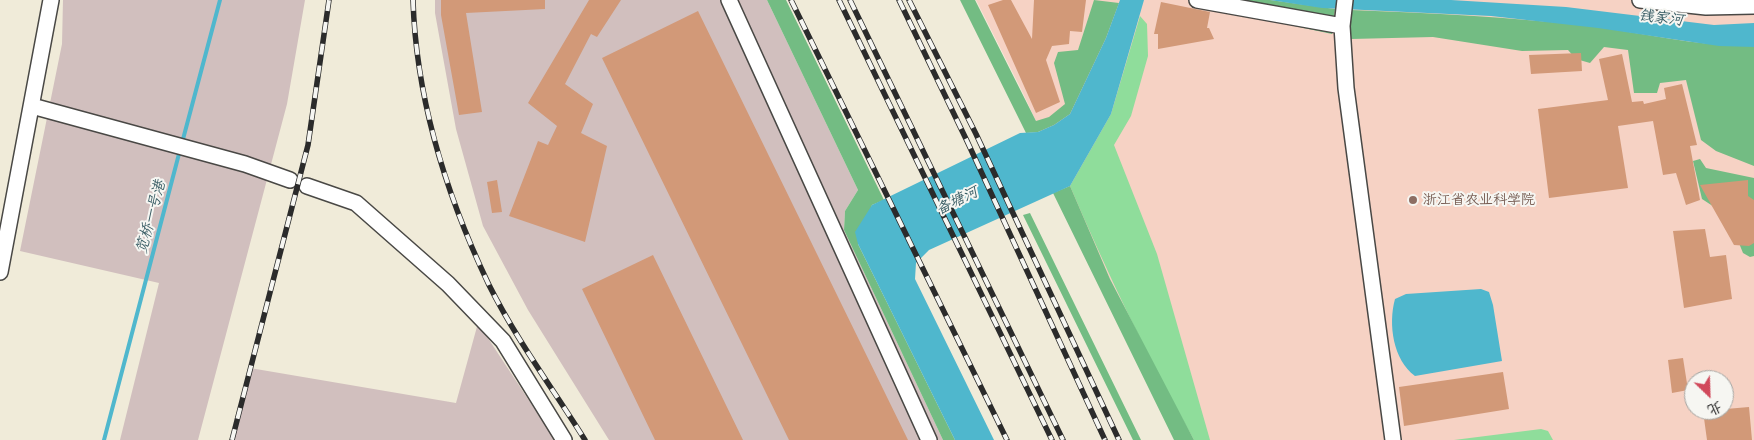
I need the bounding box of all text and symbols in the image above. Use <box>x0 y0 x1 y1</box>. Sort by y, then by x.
water label: 钱家河 <box>1638 6 1684 30</box>
water label: 笕桥一号港 <box>133 178 169 256</box>
water label: 备塘河 <box>933 183 981 219</box>
place label: 浙江省农业科学院 <box>1423 192 1535 208</box>
marker: 浙江省农业科学院 <box>1407 194 1419 206</box>
north arrow <box>1684 370 1734 420</box>
text: 北 <box>1705 398 1725 419</box>

